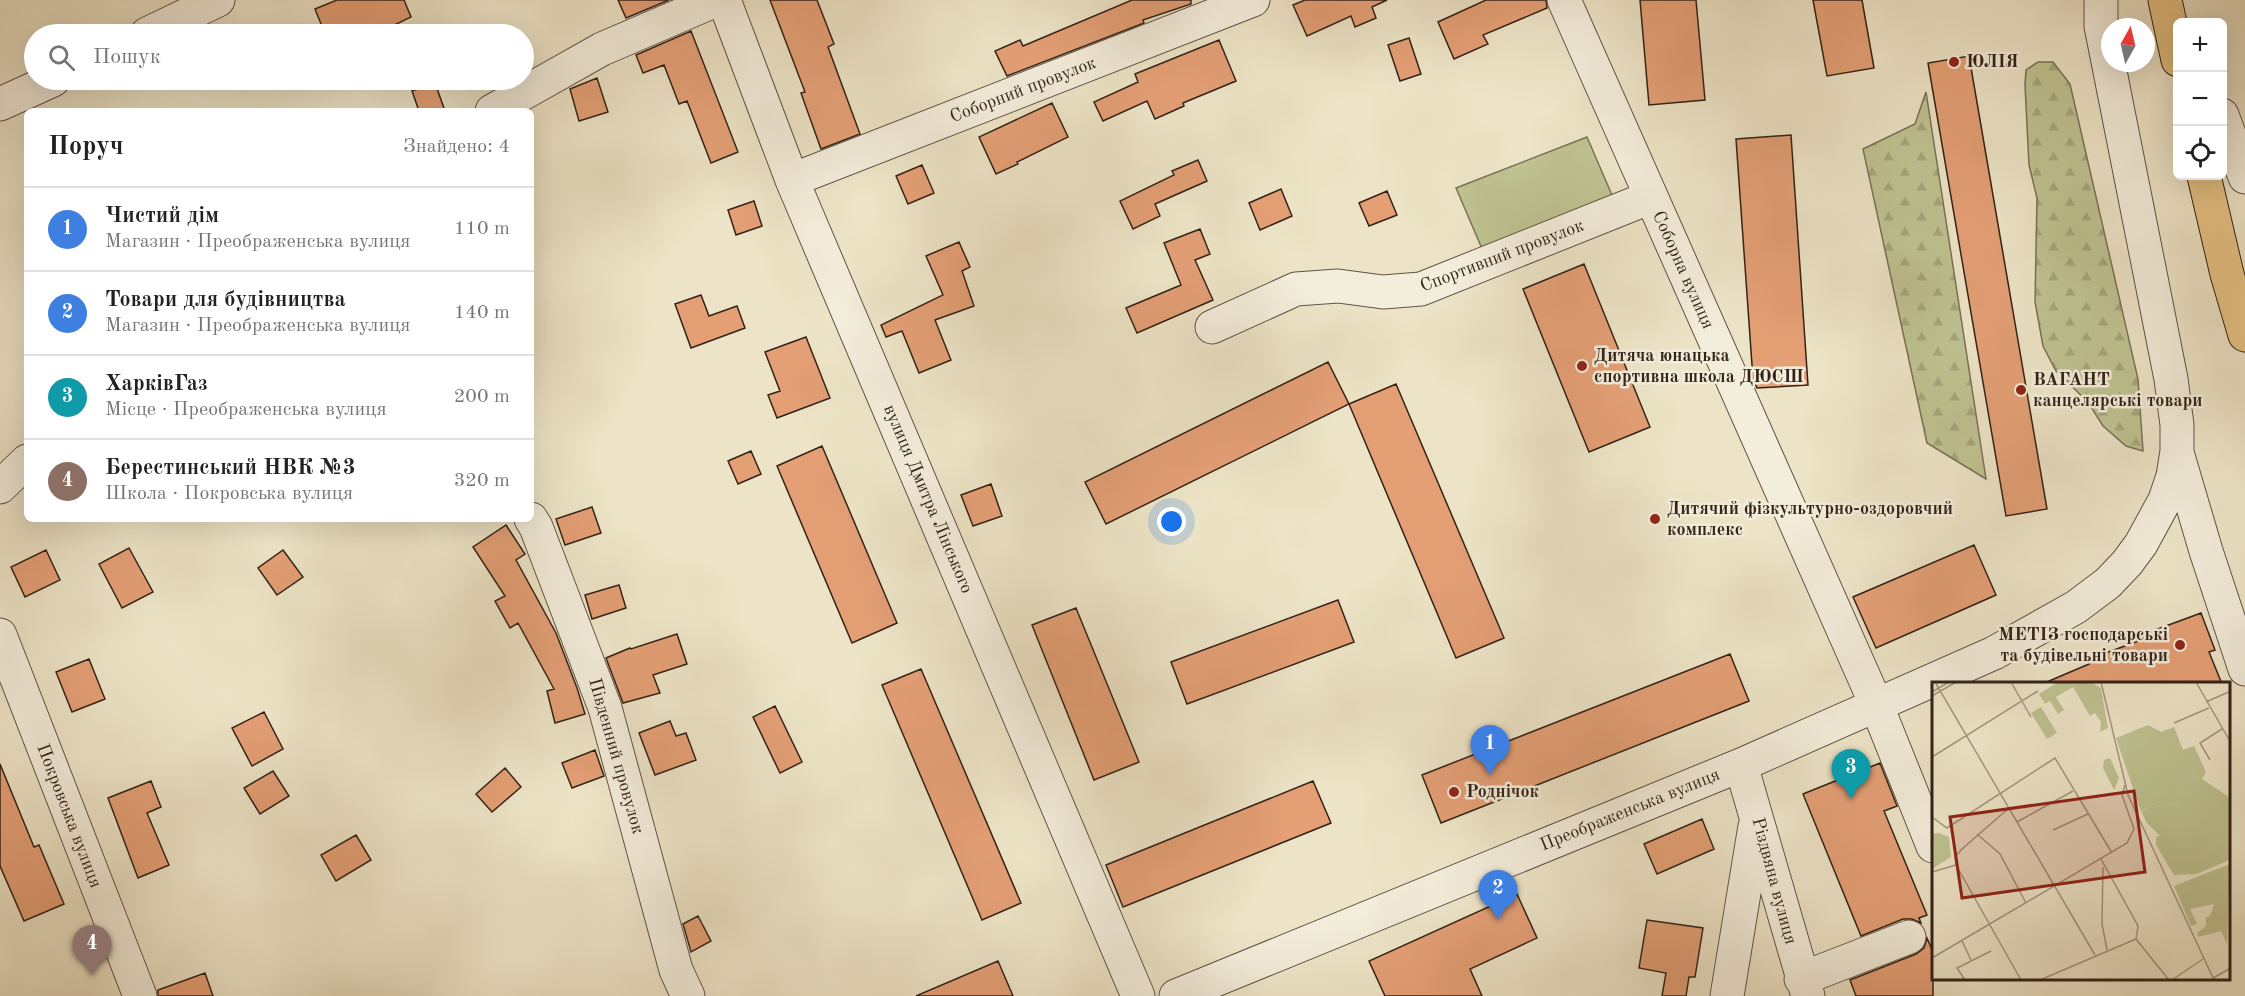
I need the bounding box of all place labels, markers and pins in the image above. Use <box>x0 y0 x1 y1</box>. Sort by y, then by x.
place label: ЮЛІЯ <box>1966 53 2019 71</box>
marker: ЮЛІЯ <box>1947 55 1961 69</box>
place label: Дитяча юнацька спортивна школа ДЮСШ <box>1594 347 1804 386</box>
marker: Дитяча юнацька спортивна школа ДЮСШ <box>1575 359 1589 373</box>
place label: ВАГАНТ канцелярські товари <box>2033 371 2203 410</box>
marker: ВАГАНТ канцелярські товари <box>2014 383 2028 397</box>
place label: Дитячий фізкультурно-оздоровчий комплекс <box>1667 500 1953 539</box>
marker: Дитячий фізкультурно-оздоровчий комплекс <box>1648 512 1662 526</box>
place label: МЕТІЗ господарські та будівельні товари <box>1998 626 2168 665</box>
marker: МЕТІЗ господарські та будівельні товари <box>2173 638 2187 652</box>
pin: 1 <box>1470 726 1510 775</box>
pin: 3 <box>1832 750 1870 799</box>
place label: Роднічок <box>1466 783 1539 801</box>
marker: Роднічок <box>1447 785 1461 799</box>
pin: 2 <box>1478 870 1518 920</box>
pin: 4 <box>72 926 112 975</box>

